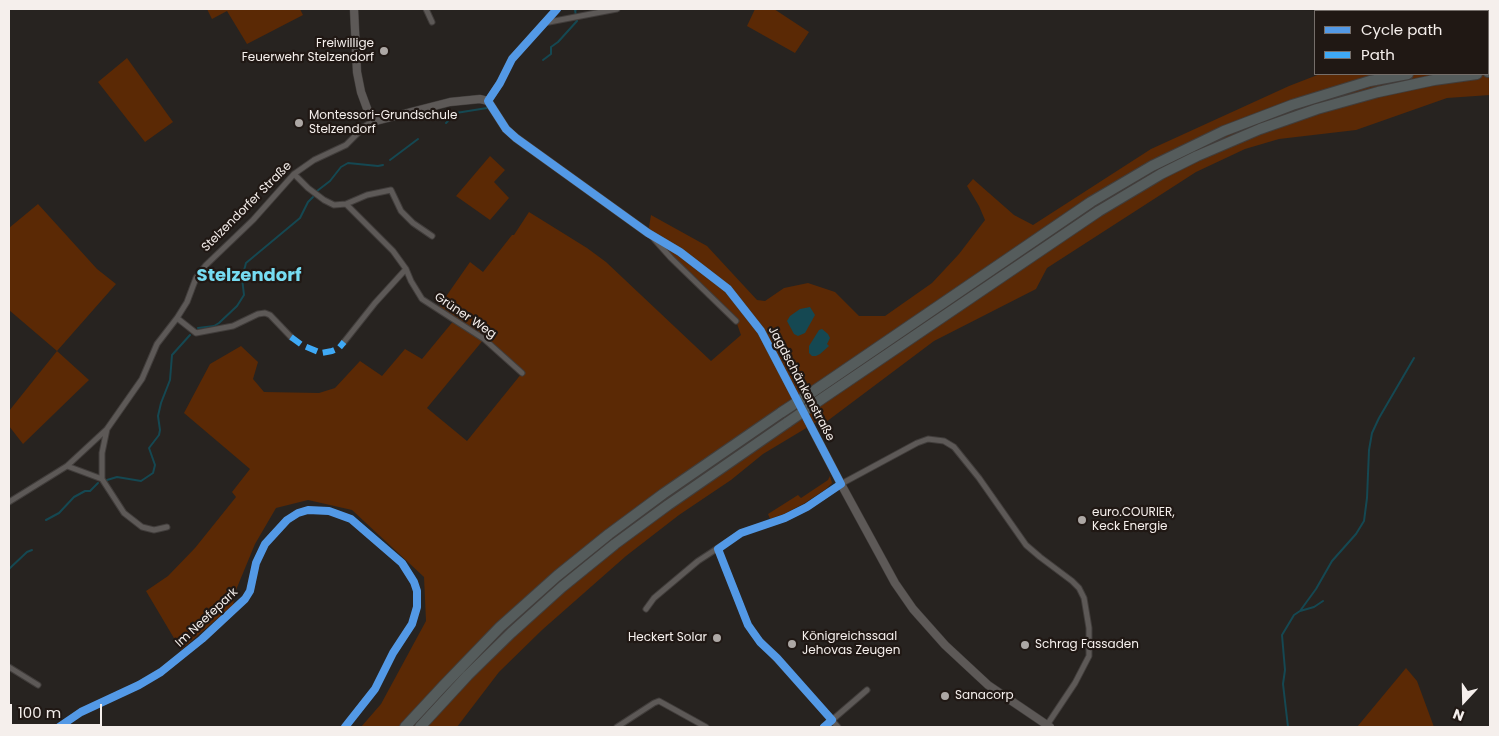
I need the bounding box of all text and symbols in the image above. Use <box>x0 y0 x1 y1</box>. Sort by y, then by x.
legend <box>1314 10 1489 75</box>
text: Cycle path <box>1361 19 1442 40</box>
place label: Freiwillige Feuerwehr Stelzendorf <box>242 37 374 65</box>
text: Path <box>1361 44 1395 65</box>
marker: Freiwillige Feuerwehr Stelzendorf <box>378 45 390 57</box>
place label: Montessori-Grundschule Stelzendorf <box>309 109 457 137</box>
marker: Montessori-Grundschule Stelzendorf <box>293 117 305 129</box>
street label: Stelzendorfer Straße <box>199 159 295 255</box>
district label: Stelzendorf <box>197 265 301 287</box>
street label: Grüner Weg <box>431 290 499 342</box>
street label: Jagdschänkenstraße <box>765 324 837 444</box>
place label: euro.COURIER, Keck Energie <box>1092 506 1175 534</box>
marker: euro.COURIER, Keck Energie <box>1076 514 1088 526</box>
street label: Im Neefepark <box>173 585 241 651</box>
place label: Königreichssaal Jehovas Zeugen <box>802 630 900 658</box>
place label: Heckert Solar <box>628 631 707 645</box>
marker: Heckert Solar <box>711 632 723 644</box>
marker: Königreichssaal Jehovas Zeugen <box>786 638 798 650</box>
place label: Schrag Fassaden <box>1035 638 1139 652</box>
marker: Schrag Fassaden <box>1019 639 1031 651</box>
north arrow <box>1439 676 1489 726</box>
place label: Sanacorp <box>955 689 1013 703</box>
marker: Sanacorp <box>939 690 951 702</box>
scale bar <box>12 694 105 726</box>
text: 100 m <box>18 702 61 723</box>
text: N <box>1450 704 1467 726</box>

